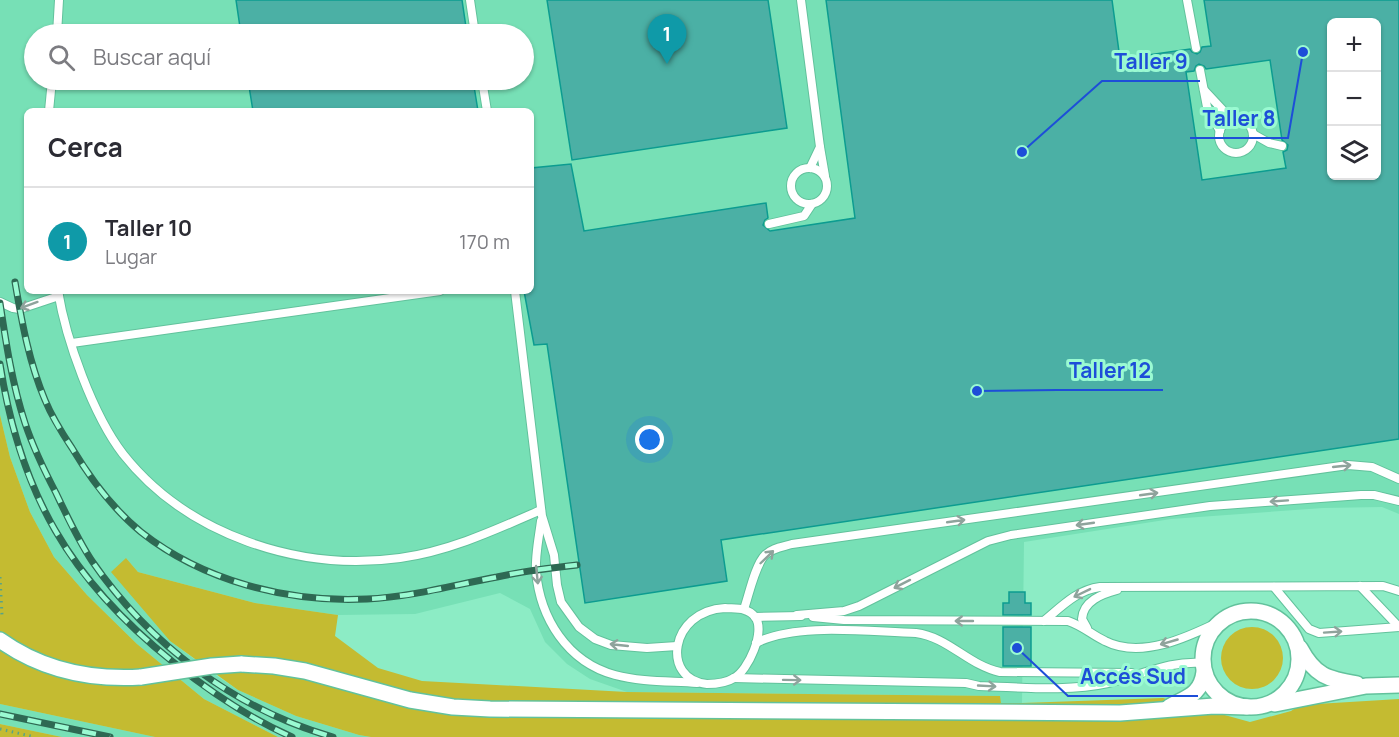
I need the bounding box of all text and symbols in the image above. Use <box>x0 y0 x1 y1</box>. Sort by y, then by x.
pin: 1 <box>648 14 686 64</box>
map controls <box>1327 18 1381 180</box>
button: + <box>1327 18 1381 72</box>
search box <box>24 24 534 90</box>
icon: search <box>45 41 78 74</box>
text: Buscar aquí <box>93 42 211 72</box>
callout: Taller 9 <box>1102 42 1200 81</box>
text: Taller 9 <box>1114 47 1188 75</box>
button: − <box>1327 72 1381 126</box>
callout: Taller 8 <box>1190 99 1288 138</box>
text: Taller 8 <box>1202 104 1276 132</box>
button: layers <box>1327 126 1381 180</box>
text: Cerca <box>48 129 123 165</box>
text: Taller 10 <box>105 213 192 243</box>
text: 1 <box>63 228 72 255</box>
text: 170 m <box>459 228 510 255</box>
text: Lugar <box>105 243 157 270</box>
one-way arrow <box>20 301 39 312</box>
callout: Taller 12 <box>1057 351 1163 390</box>
text: Taller 12 <box>1069 356 1151 384</box>
your location <box>635 425 664 454</box>
one-way arrow <box>1332 460 1352 471</box>
one-way arrow <box>1139 488 1159 499</box>
one-way arrow <box>1269 496 1289 507</box>
one-way arrow <box>946 516 966 527</box>
one-way arrow <box>1076 519 1095 530</box>
one-way arrow <box>759 549 774 564</box>
one-way arrow <box>532 564 543 584</box>
one-way arrow <box>893 579 911 590</box>
one-way arrow <box>1073 588 1091 599</box>
one-way arrow <box>955 615 975 627</box>
one-way arrow <box>1322 626 1342 637</box>
one-way arrow <box>1160 637 1179 648</box>
one-way arrow <box>610 640 629 651</box>
callout: Accés Sud <box>1068 657 1198 696</box>
text: Accés Sud <box>1080 662 1186 690</box>
one-way arrow <box>782 674 802 686</box>
one-way arrow <box>976 681 996 692</box>

